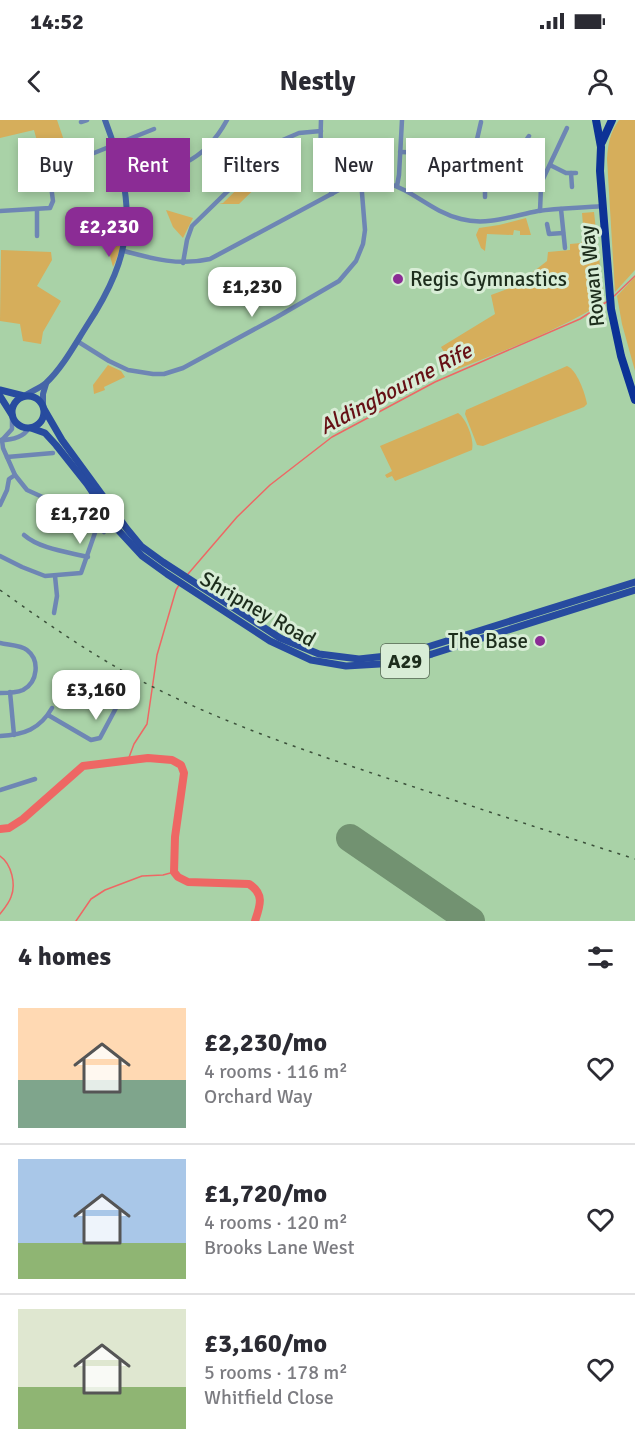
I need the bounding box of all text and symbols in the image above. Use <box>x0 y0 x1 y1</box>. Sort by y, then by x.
text: 14:52 <box>30 8 84 35</box>
icon: back <box>18 65 51 98</box>
text: Nestly <box>280 65 355 98</box>
icon: person <box>584 65 617 98</box>
chip: Buy <box>18 138 94 192</box>
chip: Rent <box>106 138 190 192</box>
chip: Filters <box>202 138 301 192</box>
chip: New <box>313 138 394 192</box>
chip: Apartment <box>406 138 545 192</box>
pin: £2,230 <box>60 207 158 258</box>
text: £2,230 <box>79 214 139 239</box>
street label: Rowan Way <box>574 224 610 328</box>
place label: Regis Gymnastics <box>410 266 567 292</box>
pin: £1,230 <box>203 267 301 318</box>
marker: Regis Gymnastics <box>391 272 405 286</box>
text: £1,230 <box>222 274 282 299</box>
water label: Aldingbourne Rife <box>314 336 477 440</box>
pin: £1,720 <box>31 494 129 545</box>
text: £1,720 <box>50 501 110 526</box>
street label: Shripney Road <box>196 565 320 653</box>
place label: The Base <box>448 628 528 654</box>
marker: The Base <box>533 634 547 648</box>
road number: A29 <box>381 644 429 678</box>
pin: £3,160 <box>47 670 145 721</box>
text: £3,160 <box>66 677 126 702</box>
text: 4 homes <box>18 941 111 973</box>
icon: filters <box>584 941 617 974</box>
text: £2,230/mo <box>204 1027 327 1059</box>
icon: home <box>66 1032 138 1104</box>
icon: heart <box>584 1052 617 1085</box>
text: 4 rooms · 116 m² <box>204 1059 348 1084</box>
text: Orchard Way <box>204 1084 312 1109</box>
text: £1,720/mo <box>204 1178 327 1210</box>
icon: home <box>66 1183 138 1255</box>
icon: heart <box>584 1203 617 1236</box>
text: 4 rooms · 120 m² <box>204 1210 348 1235</box>
text: Brooks Lane West <box>204 1235 354 1260</box>
text: £3,160/mo <box>204 1328 327 1360</box>
icon: home <box>66 1333 138 1405</box>
icon: heart <box>584 1353 617 1386</box>
text: 5 rooms · 178 m² <box>204 1360 348 1385</box>
text: Whitfield Close <box>204 1385 334 1410</box>

